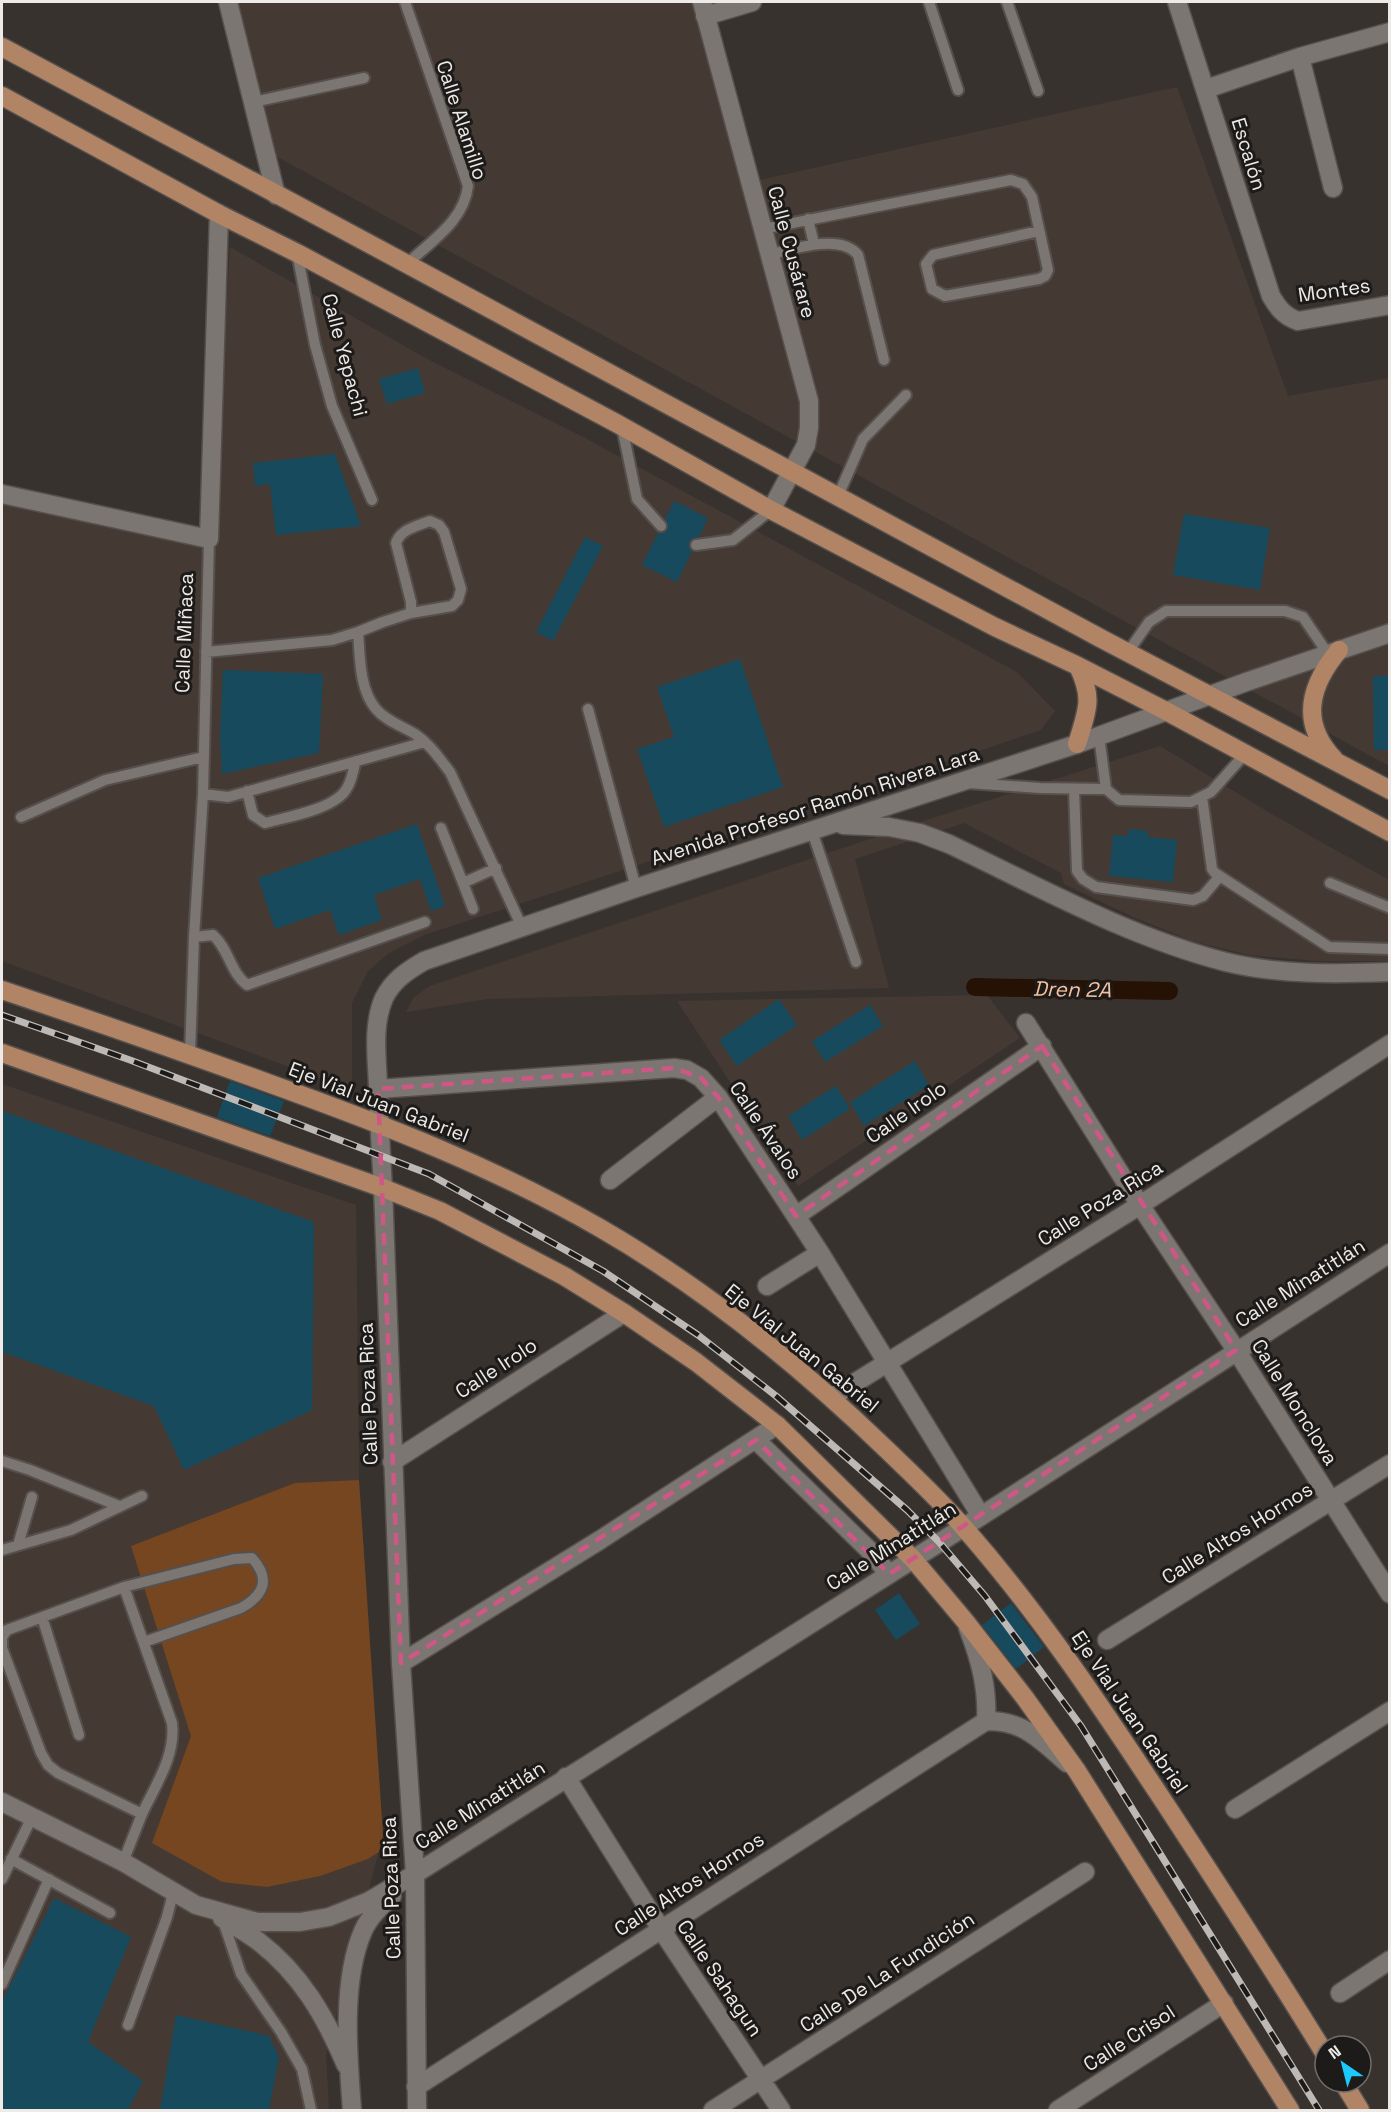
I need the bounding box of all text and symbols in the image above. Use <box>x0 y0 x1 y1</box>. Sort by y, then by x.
street label: Calle Alamillo <box>430 57 494 183</box>
street label: Escalón <box>1226 114 1272 194</box>
street label: Calle Cusárare <box>762 183 822 321</box>
street label: Montes <box>1296 272 1372 308</box>
street label: Calle Yepachi <box>316 291 374 419</box>
street label: Calle Miñaca <box>169 572 199 694</box>
street label: Avenida Profesor Ramón Rivera Lara <box>647 741 983 871</box>
water label: Dren 2A <box>1033 975 1111 1003</box>
street label: Eje Vial Juan Gabriel <box>285 1056 473 1148</box>
street label: Calle Irolo <box>861 1075 951 1149</box>
street label: Calle Ávalos <box>724 1076 808 1184</box>
street label: Calle Poza Rica <box>1033 1154 1167 1252</box>
street label: Calle Minatitlán <box>1230 1233 1370 1333</box>
street label: Eje Vial Juan Gabriel <box>720 1278 884 1418</box>
street label: Calle Poza Rica <box>353 1322 383 1466</box>
street label: Calle Irolo <box>450 1332 542 1404</box>
street label: Calle Monclova <box>1246 1334 1344 1470</box>
street label: Calle Altos Hornos <box>1157 1476 1317 1590</box>
street label: Calle Minatitlán <box>821 1496 961 1596</box>
street label: Eje Vial Juan Gabriel <box>1066 1626 1194 1798</box>
street label: Calle Minatitlán <box>410 1755 550 1855</box>
street label: Calle Poza Rica <box>376 1816 406 1960</box>
street label: Calle Altos Hornos <box>609 1826 769 1942</box>
street label: Calle De La Fundición <box>795 1906 979 2038</box>
street label: Calle Sahagun <box>671 1914 769 2042</box>
street label: Calle Crisol <box>1078 1999 1180 2077</box>
north arrow <box>1313 2034 1373 2094</box>
text: N <box>1324 2040 1345 2064</box>

